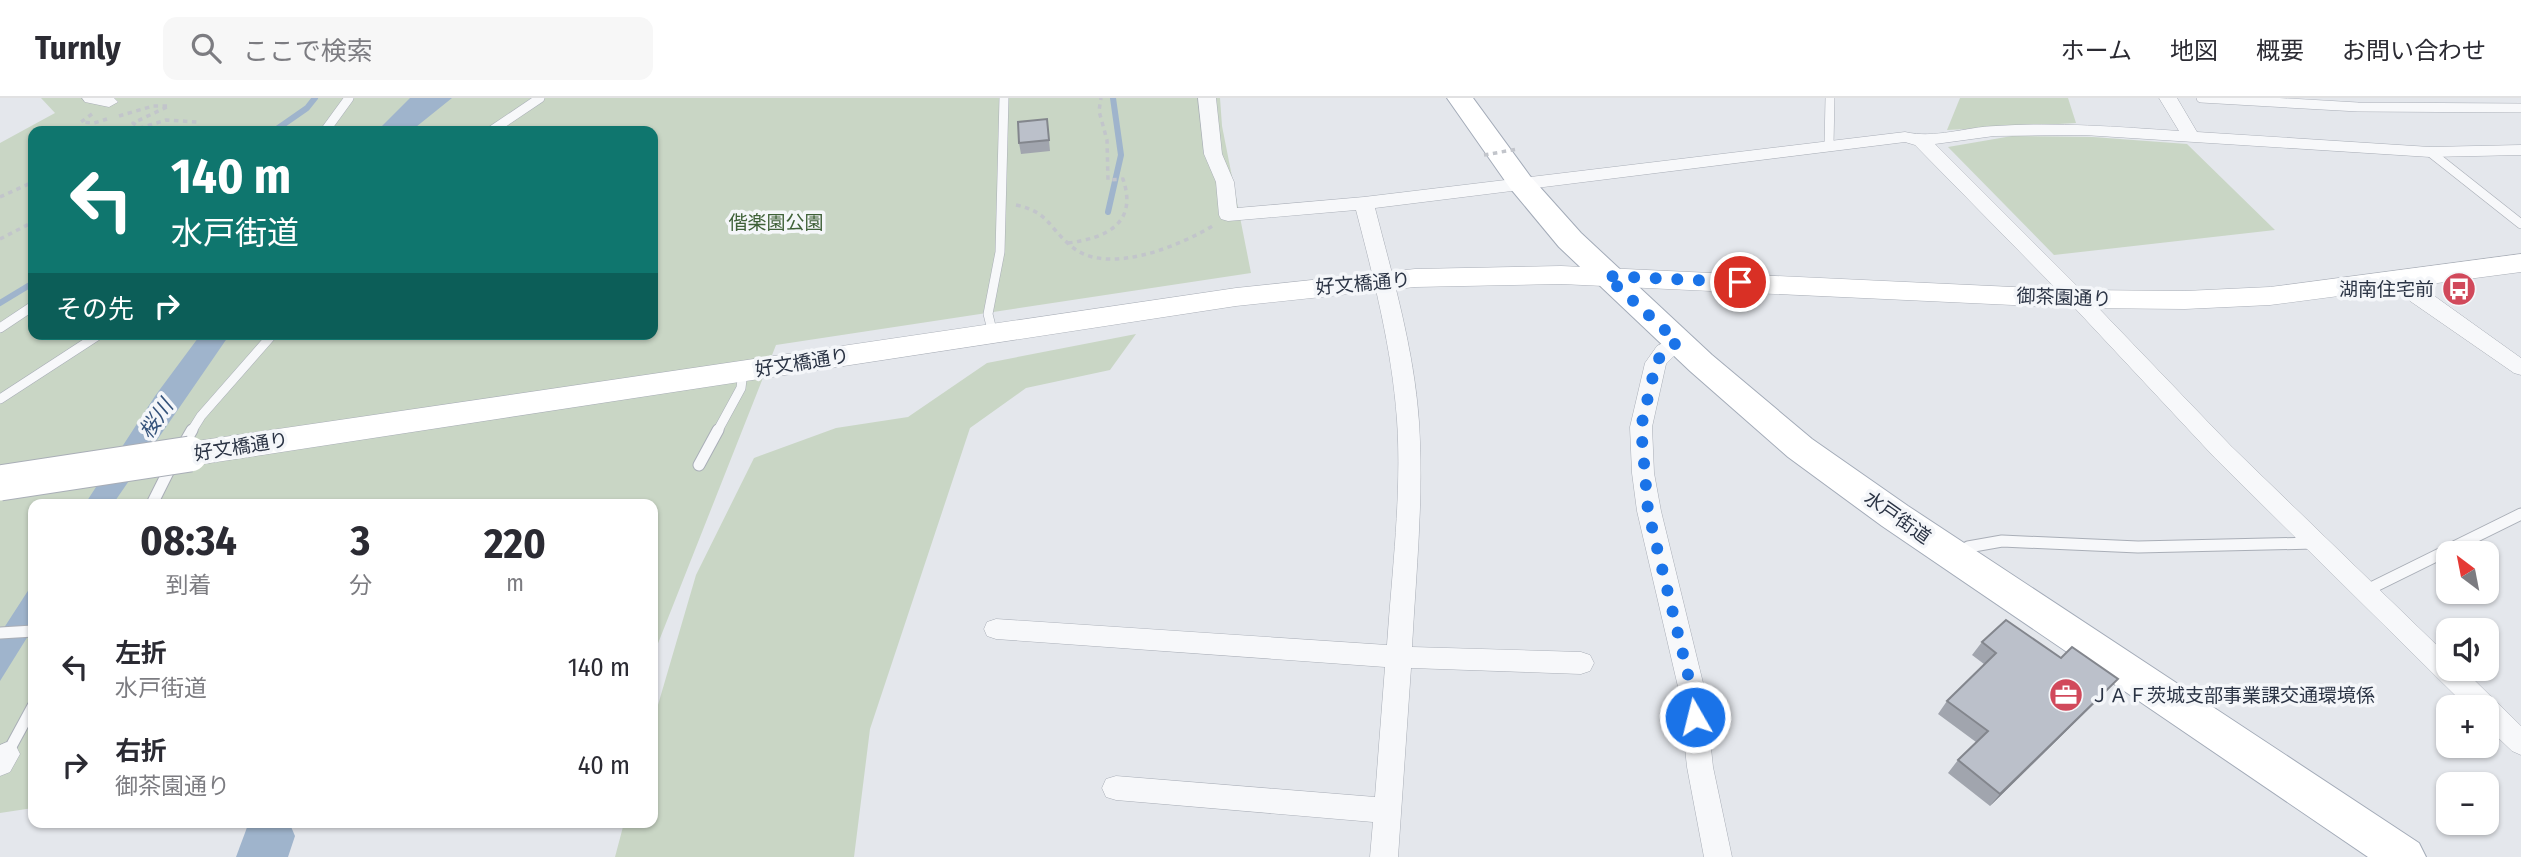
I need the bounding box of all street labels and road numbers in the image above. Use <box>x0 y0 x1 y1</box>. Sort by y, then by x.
street label: 好文橋通り <box>1315 268 1411 299</box>
street label: 御茶園通り <box>2016 284 2112 311</box>
street label: 好文橋通り <box>753 344 851 381</box>
street label: 好文橋通り <box>192 428 290 465</box>
street label: 水戸街道 <box>1860 486 1935 549</box>

